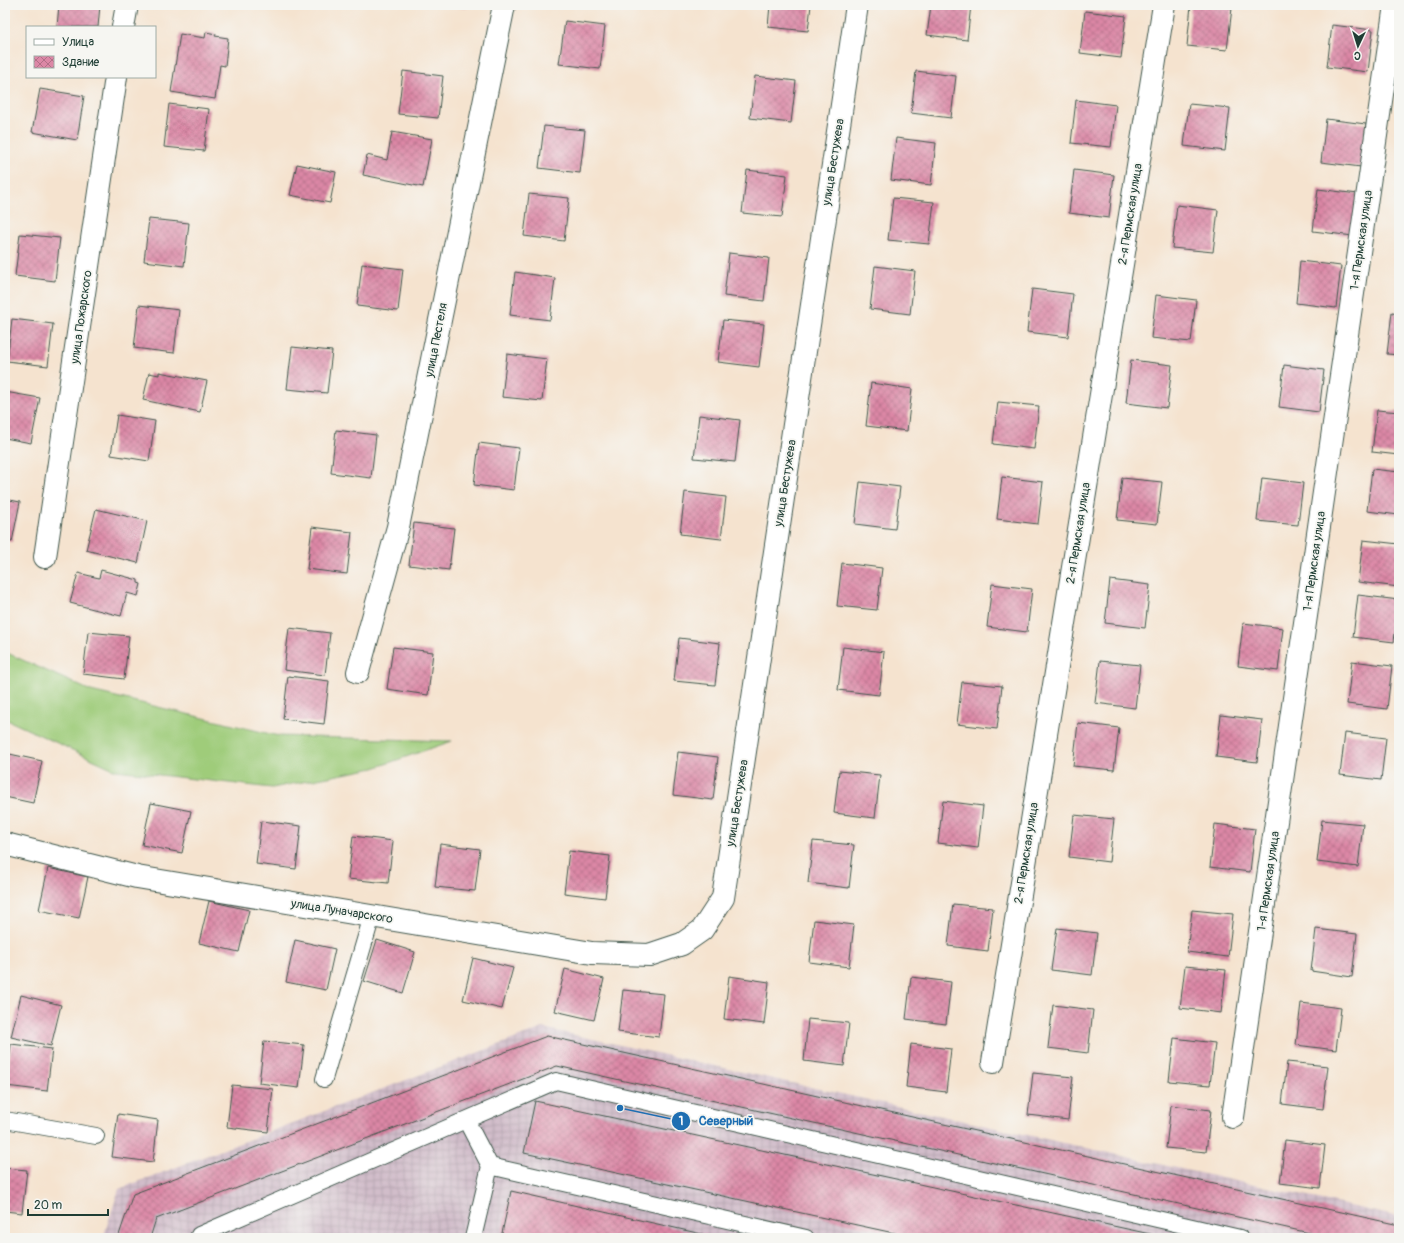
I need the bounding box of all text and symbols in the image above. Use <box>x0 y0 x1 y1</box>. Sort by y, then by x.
legend <box>26 26 156 78</box>
north arrow <box>1338 26 1378 66</box>
text: Улица <box>62 35 94 50</box>
text: С <box>1353 49 1361 62</box>
text: Здание <box>62 55 99 70</box>
street label: улица Бестужева <box>819 117 848 208</box>
street label: 2-я Пермская улица <box>1115 162 1146 266</box>
street label: 1-я Пермская улица <box>1347 189 1376 291</box>
street label: улица Пожарского <box>67 269 96 366</box>
street label: улица Пестеля <box>422 301 451 379</box>
street label: улица Бестужева <box>771 438 800 529</box>
street label: 2-я Пермская улица <box>1063 481 1094 585</box>
street label: 1-я Пермская улица <box>1300 510 1329 612</box>
street label: улица Бестужева <box>723 758 752 849</box>
street label: 2-я Пермская улица <box>1011 801 1042 905</box>
street label: 1-я Пермская улица <box>1254 830 1283 932</box>
street label: улица Луначарского <box>289 896 394 927</box>
callout: Северный <box>671 1108 762 1133</box>
text: Северный <box>699 1113 753 1129</box>
text: 1 <box>679 1114 683 1129</box>
scale bar <box>28 1191 108 1217</box>
text: 20 m <box>34 1198 63 1213</box>

